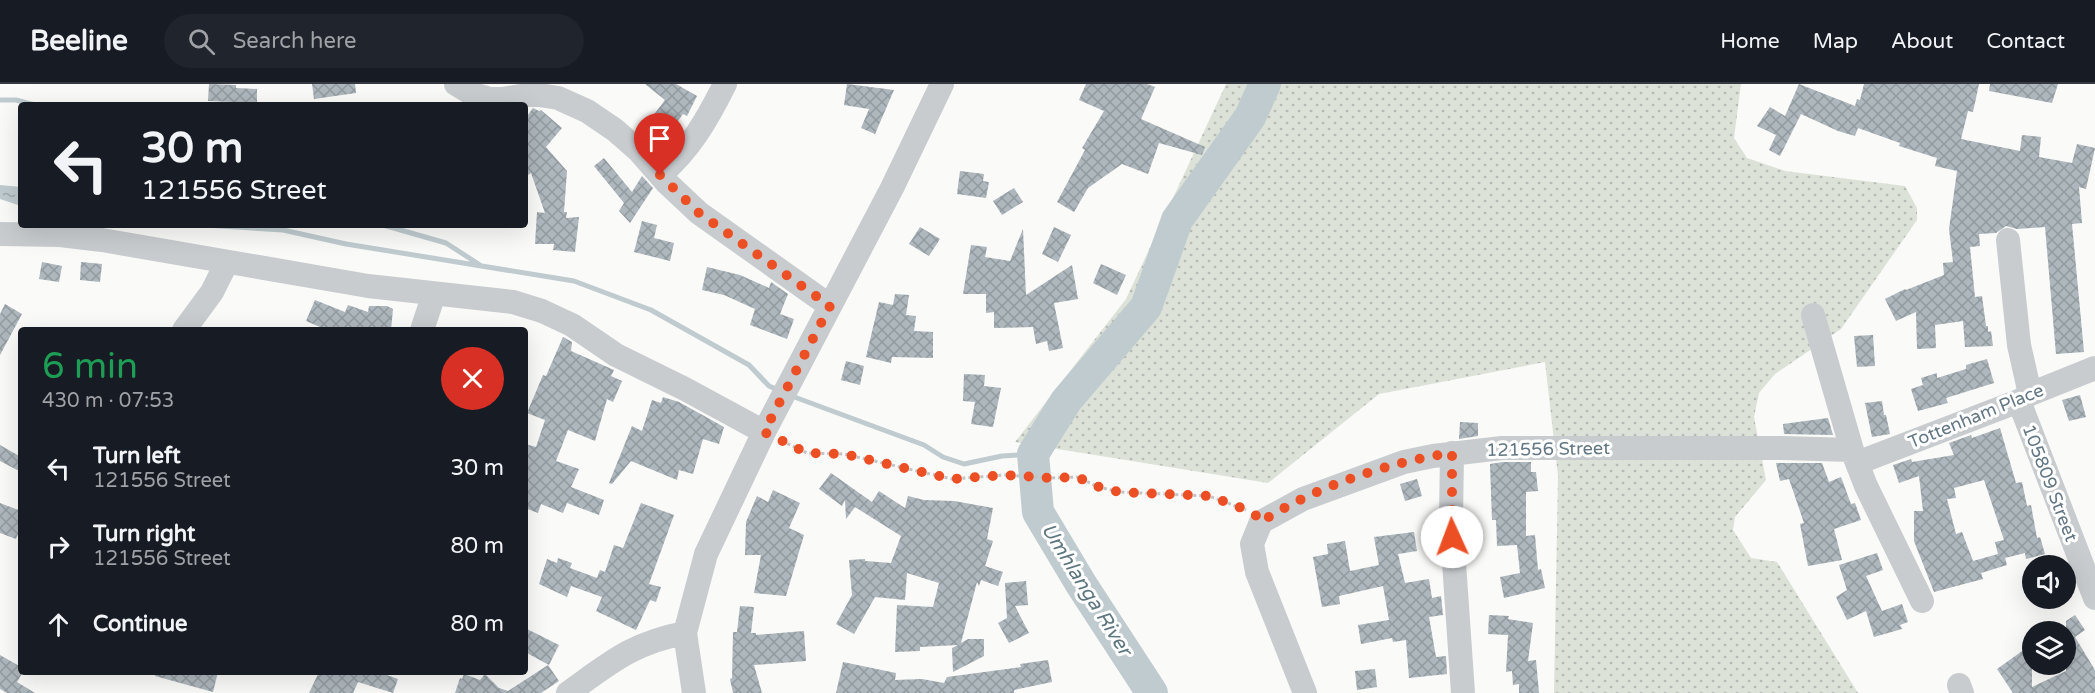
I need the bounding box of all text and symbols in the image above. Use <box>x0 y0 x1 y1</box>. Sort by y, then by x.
search box <box>164 14 584 68</box>
text: Beeline <box>30 24 128 58</box>
icon: search <box>185 25 218 58</box>
text: Search here <box>233 28 357 54</box>
text: Home <box>1720 29 1780 54</box>
text: Map <box>1813 29 1858 54</box>
text: About <box>1891 29 1953 54</box>
text: Contact <box>1986 29 2065 54</box>
pin <box>634 113 685 175</box>
icon: arrive <box>643 122 676 155</box>
text: 30 m <box>141 123 243 174</box>
icon: left <box>42 126 120 204</box>
text: 121556 Street <box>141 174 327 207</box>
text: 6 min <box>42 345 138 388</box>
button: close <box>441 347 504 410</box>
street label: Tottenham Place <box>1905 379 2047 453</box>
text: 430 m · 07:53 <box>42 389 174 413</box>
street label: 105809 Street <box>2018 421 2083 545</box>
street label: 121556 Street <box>1486 437 1610 461</box>
text: Turn left <box>93 443 181 469</box>
icon: left <box>42 452 75 485</box>
text: 30 m <box>450 455 504 481</box>
text: 121556 Street <box>93 469 231 493</box>
position arrow <box>1420 505 1484 569</box>
water label: Umhlanga River <box>1036 519 1138 662</box>
text: Turn right <box>93 521 195 547</box>
icon: right <box>42 530 75 563</box>
text: 80 m <box>450 533 504 559</box>
text: 121556 Street <box>93 547 231 571</box>
map controls <box>2022 555 2076 675</box>
button: sound <box>2022 555 2076 609</box>
icon: ahead <box>42 608 75 641</box>
text: Continue <box>93 611 188 637</box>
text: 80 m <box>450 611 504 637</box>
button: layers <box>2022 621 2076 675</box>

